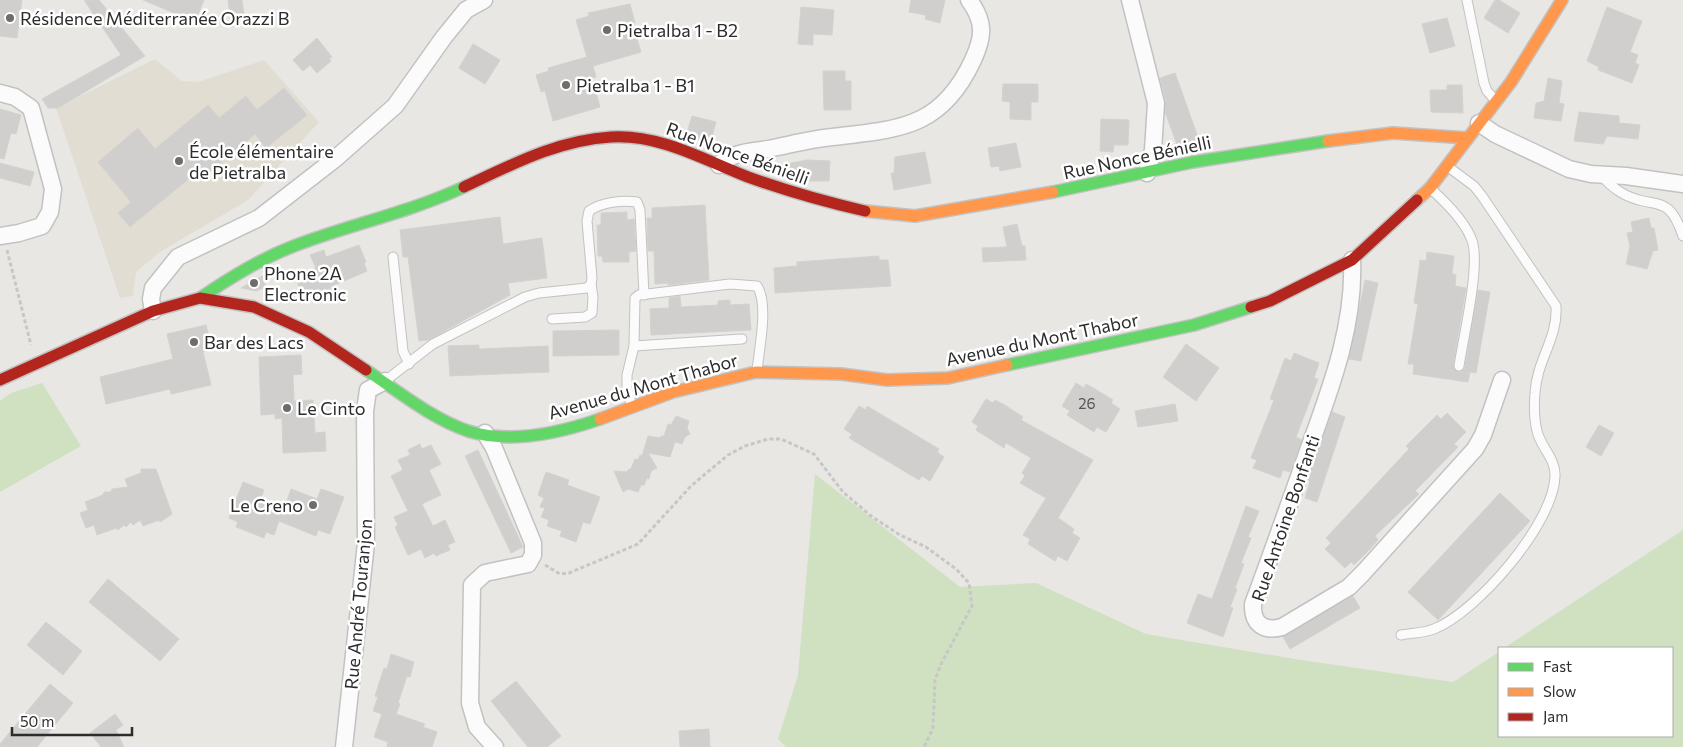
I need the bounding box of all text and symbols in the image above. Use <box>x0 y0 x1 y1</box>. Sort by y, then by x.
place label: Résidence Méditerranée Orazzi B <box>20 7 289 29</box>
marker: Résidence Méditerranée Orazzi B <box>4 12 16 24</box>
place label: Pietralba 1 - B2 <box>617 19 738 41</box>
marker: Pietralba 1 - B2 <box>601 24 613 36</box>
place label: Pietralba 1 - B1 <box>576 74 695 96</box>
marker: Pietralba 1 - B1 <box>560 79 572 91</box>
street label: Rue Nonce Bénielli <box>663 117 813 189</box>
street label: Rue Nonce Bénielli <box>1061 131 1213 183</box>
place label: École élémentaire de Pietralba <box>189 140 334 183</box>
marker: École élémentaire de Pietralba <box>173 155 185 167</box>
place label: Phone 2A Electronic <box>264 262 347 305</box>
marker: Phone 2A Electronic <box>248 277 260 289</box>
street label: Avenue du Mont Thabor <box>944 308 1140 370</box>
place label: Bar des Lacs <box>204 331 304 353</box>
marker: Bar des Lacs <box>188 336 200 348</box>
street label: Avenue du Mont Thabor <box>546 348 740 424</box>
house number: 26 <box>1078 394 1096 412</box>
place label: Le Cinto <box>297 397 366 419</box>
marker: Le Cinto <box>281 402 293 414</box>
street label: Rue Antoine Bonfanti <box>1246 432 1324 604</box>
place label: Le Creno <box>230 494 303 516</box>
marker: Le Creno <box>307 499 319 511</box>
street label: Rue André Touranjon <box>340 518 376 690</box>
legend <box>1498 647 1673 737</box>
text: Fast <box>1543 657 1572 675</box>
text: Slow <box>1543 682 1576 700</box>
scale bar <box>12 704 132 736</box>
text: Jam <box>1543 707 1568 725</box>
text: 50 m <box>20 712 54 730</box>

